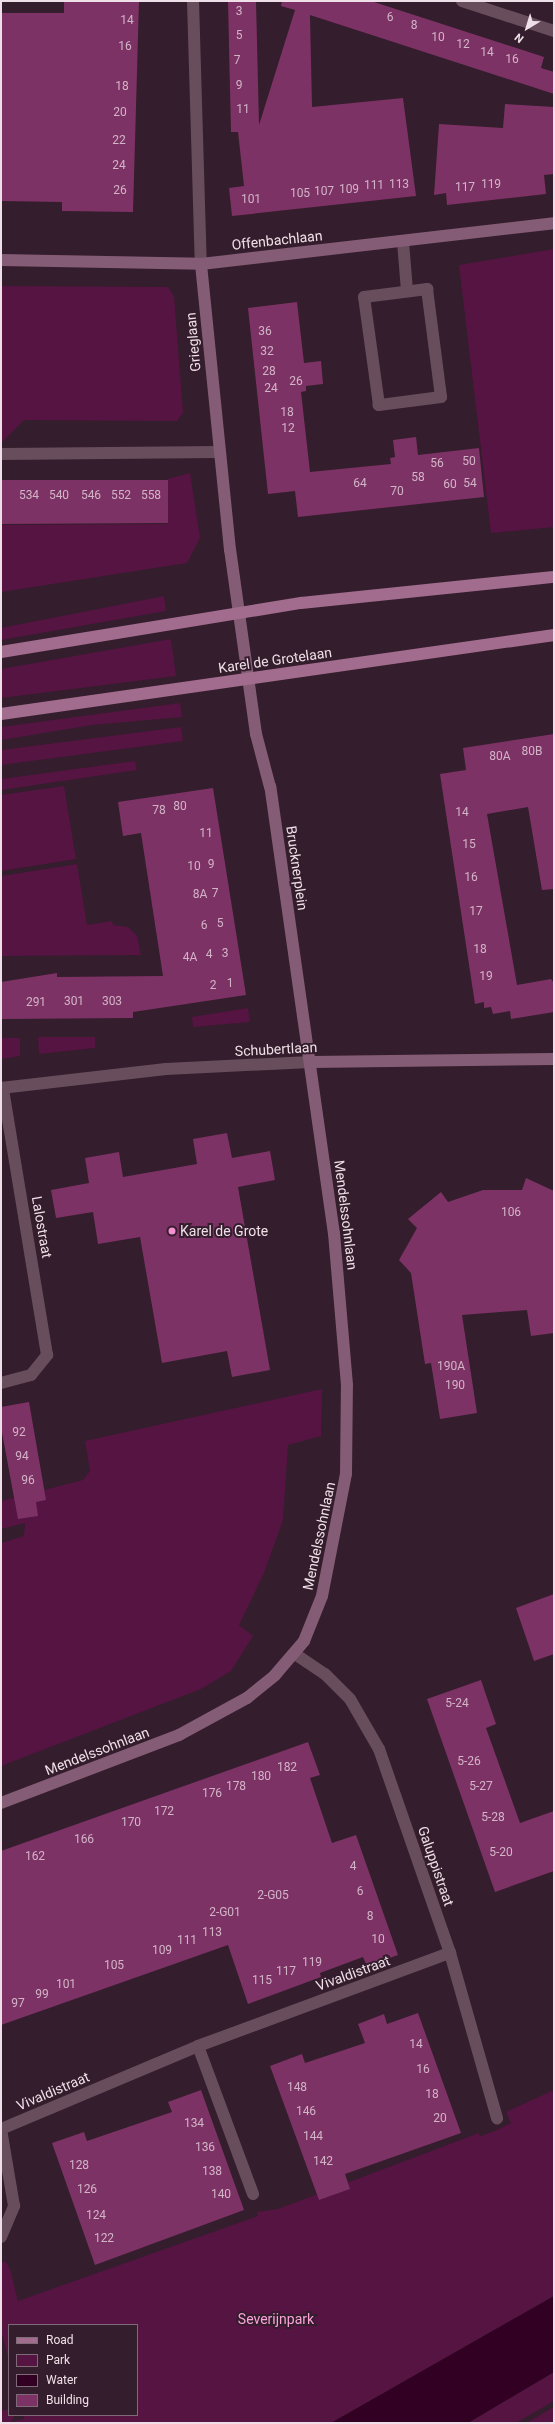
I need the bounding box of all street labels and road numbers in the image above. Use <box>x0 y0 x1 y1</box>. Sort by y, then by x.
street label: Offenbachlaan <box>231 227 323 253</box>
street label: Grieglaan <box>182 312 204 372</box>
street label: Karel de Grotelaan <box>217 644 333 676</box>
street label: Brucknerplein <box>283 825 311 911</box>
street label: Schubertlaan <box>234 1038 318 1060</box>
street label: Mendelssohnlaan <box>331 1159 361 1271</box>
street label: Lalostraat <box>28 1195 56 1259</box>
street label: Mendelssohnlaan <box>299 1480 339 1592</box>
street label: Mendelssohnlaan <box>42 1723 152 1779</box>
street label: Galuppistraat <box>414 1824 458 1908</box>
street label: Vivaldistraat <box>314 1952 392 1994</box>
street label: Vivaldistraat <box>14 2068 92 2114</box>

